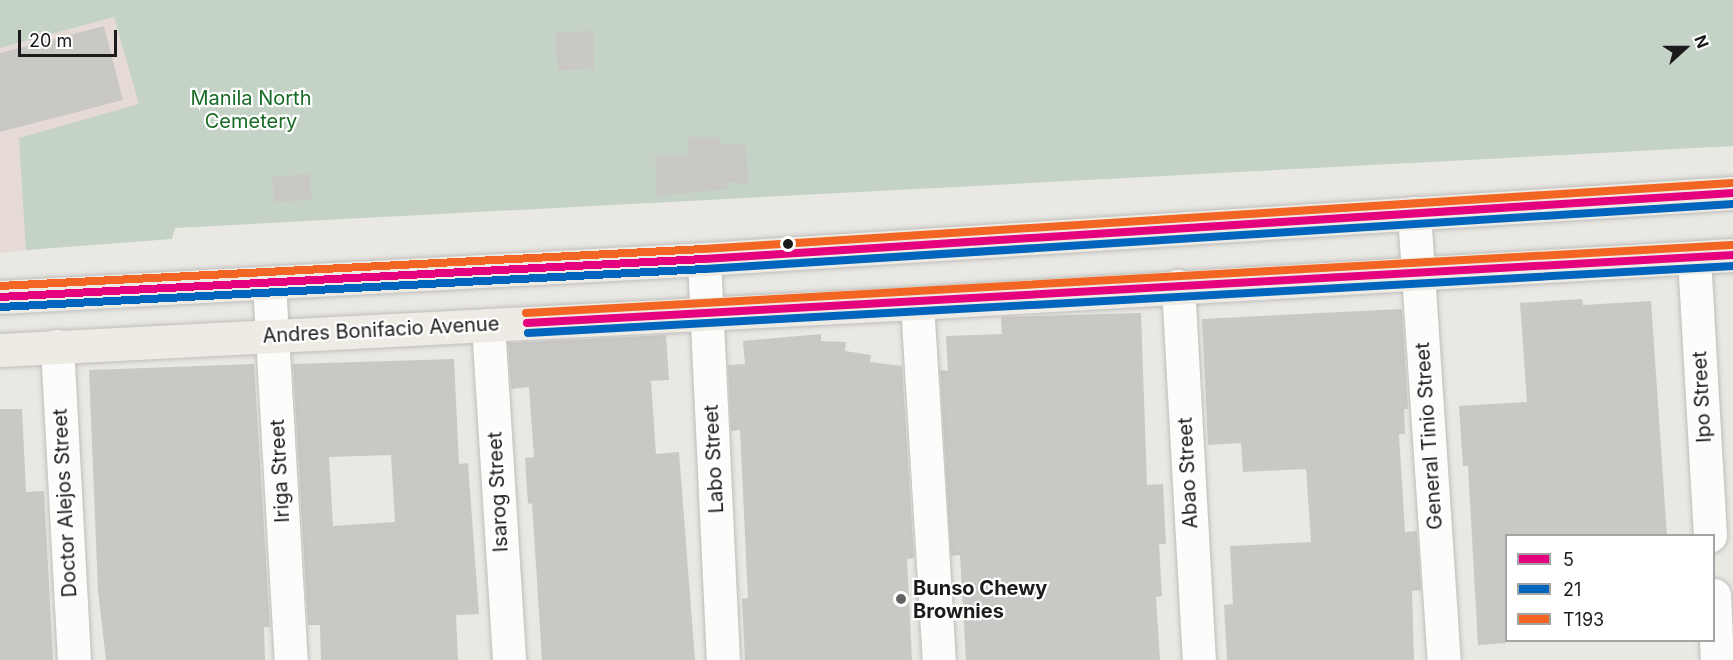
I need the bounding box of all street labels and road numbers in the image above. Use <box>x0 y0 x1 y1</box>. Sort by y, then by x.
street label: Andres Bonifacio Avenue <box>262 312 500 348</box>
street label: General Tinio Street <box>1410 342 1448 530</box>
street label: Ipo Street <box>1688 351 1716 443</box>
street label: Labo Street <box>699 404 729 514</box>
street label: Doctor Alejos Street <box>48 408 82 598</box>
street label: Abao Street <box>1173 417 1203 529</box>
street label: Iriga Street <box>265 419 295 523</box>
street label: Isarog Street <box>483 431 513 553</box>

